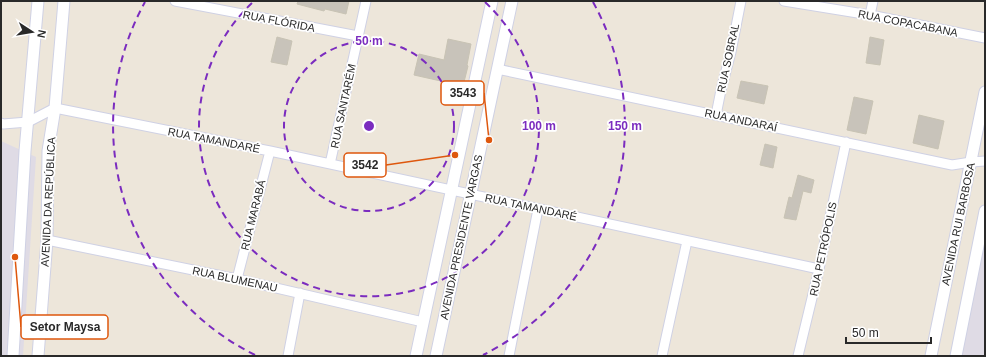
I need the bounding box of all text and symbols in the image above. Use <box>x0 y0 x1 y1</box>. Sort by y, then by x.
street label: RUA COPACABANA <box>857 7 959 39</box>
street label: RUA FLÓRIDA <box>242 8 317 34</box>
north arrow <box>12 12 52 52</box>
street label: RUA SOBRAL <box>715 22 741 94</box>
text: N <box>35 29 48 39</box>
text: 50 m <box>355 34 383 48</box>
street label: RUA SANTARÉM <box>328 63 358 149</box>
callout: 3543 <box>441 81 484 105</box>
text: 3543 <box>450 86 477 100</box>
street label: RUA ANDARAÍ <box>704 106 779 134</box>
centre of rings <box>362 119 376 133</box>
text: 100 m <box>522 119 556 133</box>
text: 150 m <box>608 119 642 133</box>
street label: RUA TAMANDARÉ <box>167 125 261 155</box>
street label: AVENIDA DA REPÚBLICA <box>39 136 57 267</box>
callout: 3542 <box>344 153 386 177</box>
street label: AVENIDA PRESIDENTE VARGAS <box>438 153 484 321</box>
text: 3542 <box>352 158 379 172</box>
street label: AVENIDA RUI BARBOSA <box>939 161 977 286</box>
street label: RUA MARABÁ <box>238 178 268 251</box>
street label: RUA TAMANDARÉ <box>484 191 578 223</box>
street label: RUA PETRÓPOLIS <box>807 201 839 297</box>
street label: RUA BLUMENAU <box>191 264 279 294</box>
callout: Setor Maysa <box>21 315 108 339</box>
scale bar <box>846 319 931 345</box>
text: Setor Maysa <box>30 320 101 334</box>
text: 50 m <box>852 326 879 340</box>

